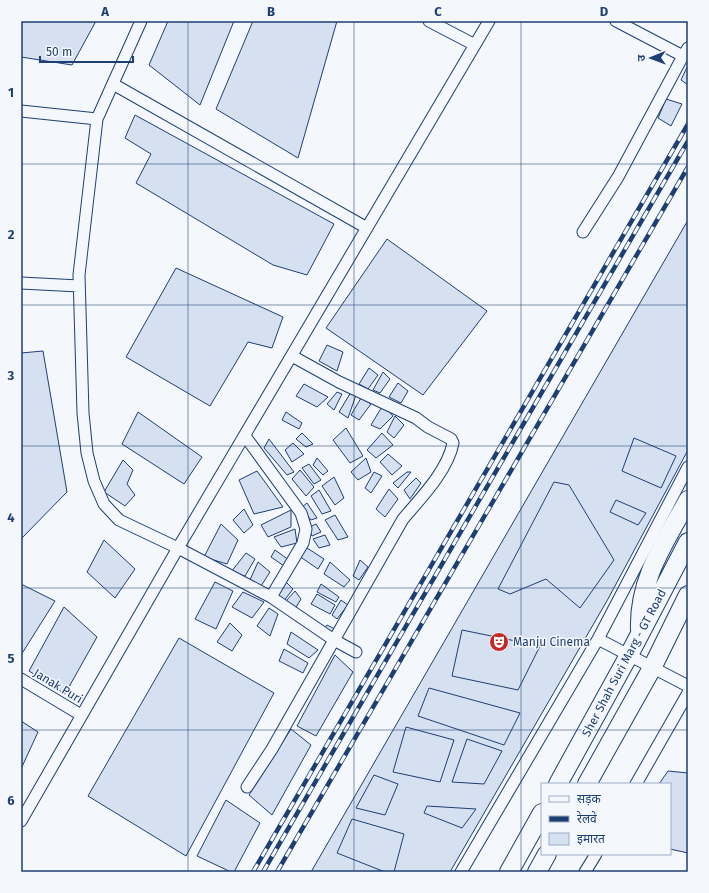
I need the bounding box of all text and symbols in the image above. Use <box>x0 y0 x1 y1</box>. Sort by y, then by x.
text: A <box>100 4 109 19</box>
text: B <box>267 4 275 19</box>
text: C <box>434 4 442 19</box>
text: D <box>600 4 609 19</box>
scale bar <box>40 38 133 64</box>
north arrow <box>631 38 671 78</box>
text: 50 m <box>46 45 72 59</box>
text: उ <box>635 54 648 61</box>
text: 1 <box>8 85 14 100</box>
text: 2 <box>8 227 15 242</box>
text: 3 <box>7 368 15 383</box>
text: 4 <box>7 510 15 525</box>
street label: Sher Shah Suri Marg - GT Road <box>579 587 669 739</box>
theatre icon: Manju Cinema <box>488 631 510 653</box>
place label: Manju Cinema <box>513 635 590 649</box>
text: 5 <box>8 651 15 666</box>
street label: Janak Puri <box>31 666 85 706</box>
legend <box>541 783 671 855</box>
text: सड़क <box>577 792 602 806</box>
text: 6 <box>7 793 15 808</box>
text: रेलवे <box>577 811 597 826</box>
text: इमारत <box>577 832 606 846</box>

